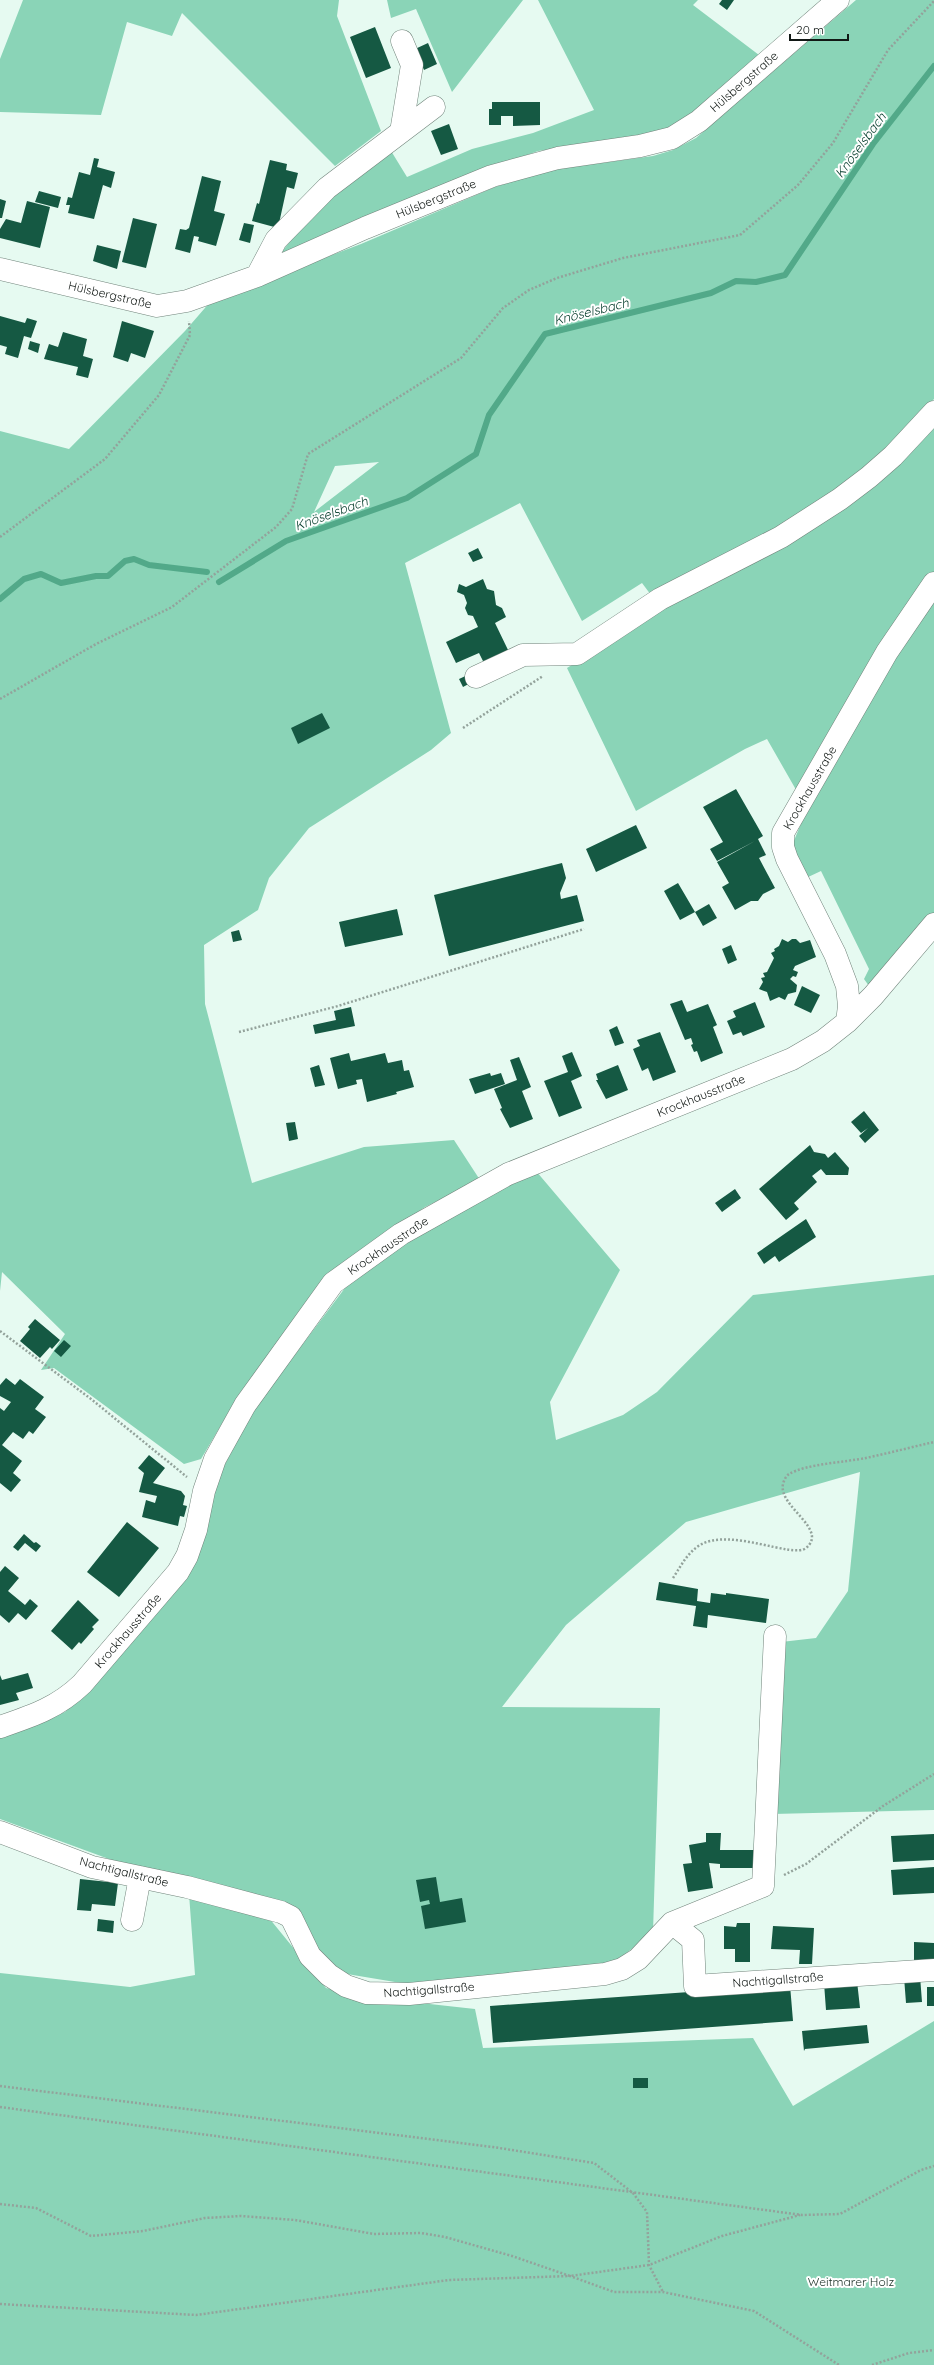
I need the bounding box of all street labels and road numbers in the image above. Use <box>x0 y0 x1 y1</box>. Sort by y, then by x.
street label: Hülsbergstraße <box>707 48 781 115</box>
street label: Hülsbergstraße <box>393 176 478 221</box>
street label: Hülsbergstraße <box>67 278 154 311</box>
street label: Krockhausstraße <box>780 743 840 832</box>
street label: Krockhausstraße <box>654 1071 747 1120</box>
street label: Krockhausstraße <box>345 1213 431 1278</box>
street label: Krockhausstraße <box>91 1590 164 1671</box>
street label: Nachtigallstraße <box>78 1853 170 1890</box>
street label: Nachtigallstraße <box>732 1969 824 1990</box>
street label: Nachtigallstraße <box>383 1979 475 2000</box>

